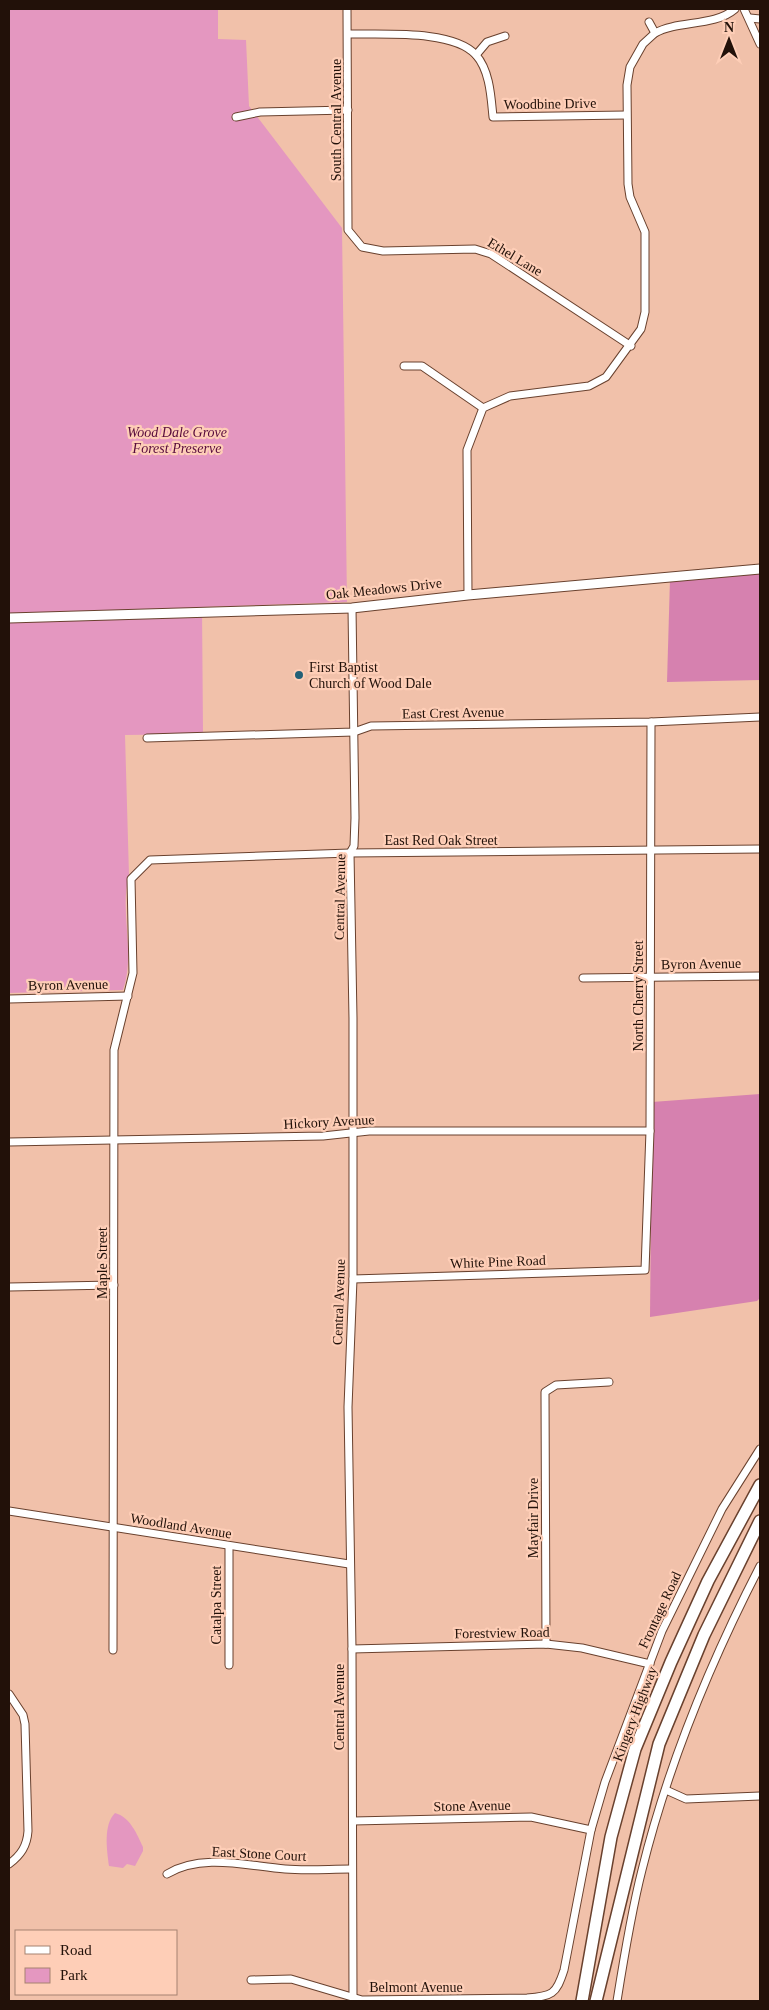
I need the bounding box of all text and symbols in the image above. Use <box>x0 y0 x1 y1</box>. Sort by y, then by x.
north arrow <box>704 15 754 65</box>
text: N <box>724 20 734 35</box>
street label: South Central Avenue <box>329 59 344 181</box>
street label: Woodbine Drive <box>504 96 596 112</box>
street label: Ethel Lane <box>485 235 545 279</box>
park label: Wood Dale Grove Forest Preserve <box>127 425 227 456</box>
street label: Oak Meadows Drive <box>325 575 443 603</box>
place label: First Baptist Church of Wood Dale <box>309 660 432 691</box>
marker: First Baptist Church of Wood Dale <box>293 669 305 681</box>
street label: East Crest Avenue <box>402 705 504 721</box>
street label: East Red Oak Street <box>384 833 498 848</box>
street label: Central Avenue <box>332 854 348 940</box>
street label: North Cherry Street <box>631 940 646 1052</box>
street label: Byron Avenue <box>661 956 741 972</box>
street label: Byron Avenue <box>28 977 108 993</box>
street label: Hickory Avenue <box>283 1112 375 1132</box>
street label: Maple Street <box>95 1227 110 1299</box>
street label: White Pine Road <box>450 1253 546 1271</box>
street label: Central Avenue <box>330 1259 348 1345</box>
street label: Mayfair Drive <box>526 1478 541 1558</box>
street label: Woodland Avenue <box>129 1511 233 1541</box>
street label: Catalpa Street <box>209 1565 224 1644</box>
street label: Frontage Road <box>636 1569 684 1651</box>
street label: Forestview Road <box>454 1625 550 1641</box>
street label: Central Avenue <box>332 1664 347 1750</box>
street label: Kingery Highway <box>610 1664 660 1764</box>
street label: Stone Avenue <box>433 1798 511 1814</box>
street label: East Stone Court <box>211 1844 307 1864</box>
legend <box>15 1930 178 1995</box>
text: Road <box>60 1942 92 1958</box>
text: Park <box>60 1967 88 1983</box>
street label: Belmont Avenue <box>369 1980 463 1995</box>

